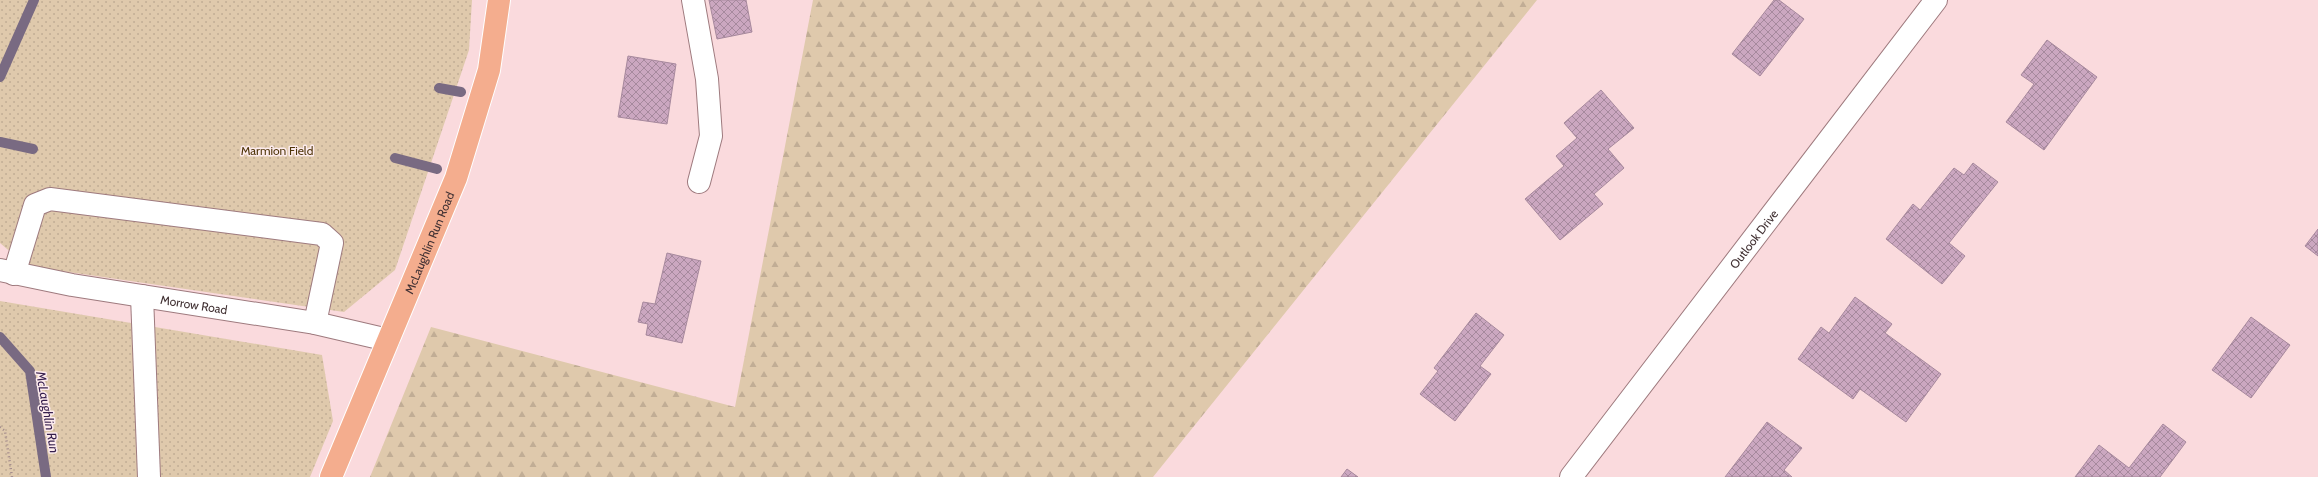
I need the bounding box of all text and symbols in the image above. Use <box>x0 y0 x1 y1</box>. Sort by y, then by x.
park label: Marmion Field <box>241 143 313 158</box>
street label: McLaughlin Run Road <box>401 189 457 296</box>
street label: Outlook Drive <box>1726 206 1781 271</box>
street label: Morrow Road <box>159 291 229 317</box>
water label: McLaughlin Run <box>33 369 63 454</box>

